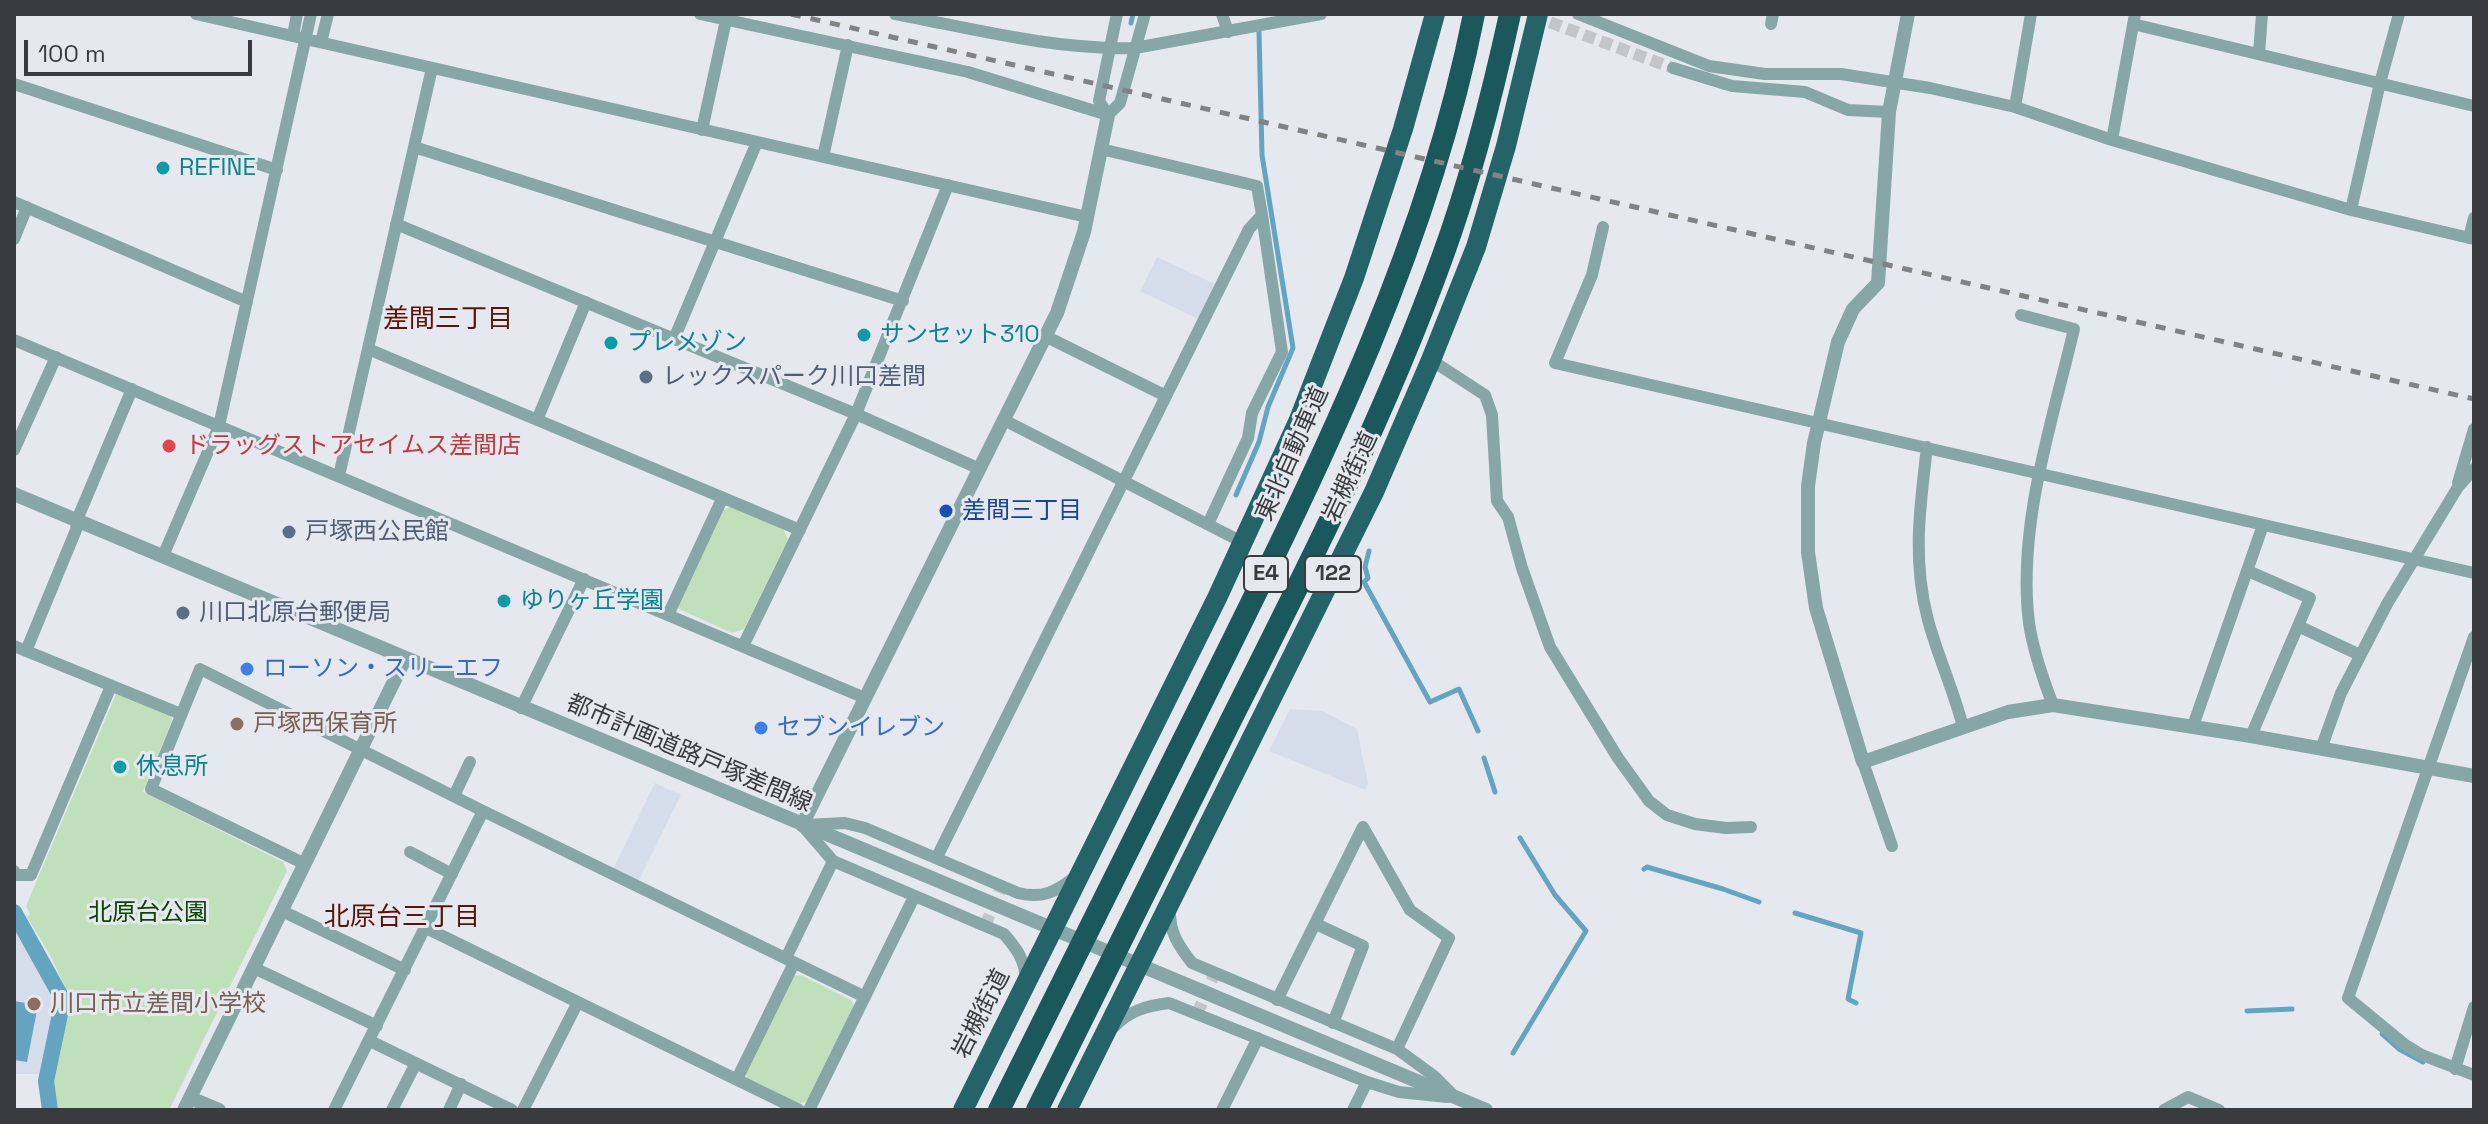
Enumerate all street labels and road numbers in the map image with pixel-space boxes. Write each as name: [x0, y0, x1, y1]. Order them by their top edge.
street label: 東北自動車道: [1251, 382, 1335, 526]
street label: 岩槻街道: [1318, 427, 1384, 527]
road number: E4: [1244, 556, 1288, 592]
road number: 122: [1305, 556, 1361, 592]
street label: 都市計画道路戸塚差間線: [562, 689, 816, 819]
street label: 岩槻街道: [947, 965, 1017, 1063]

